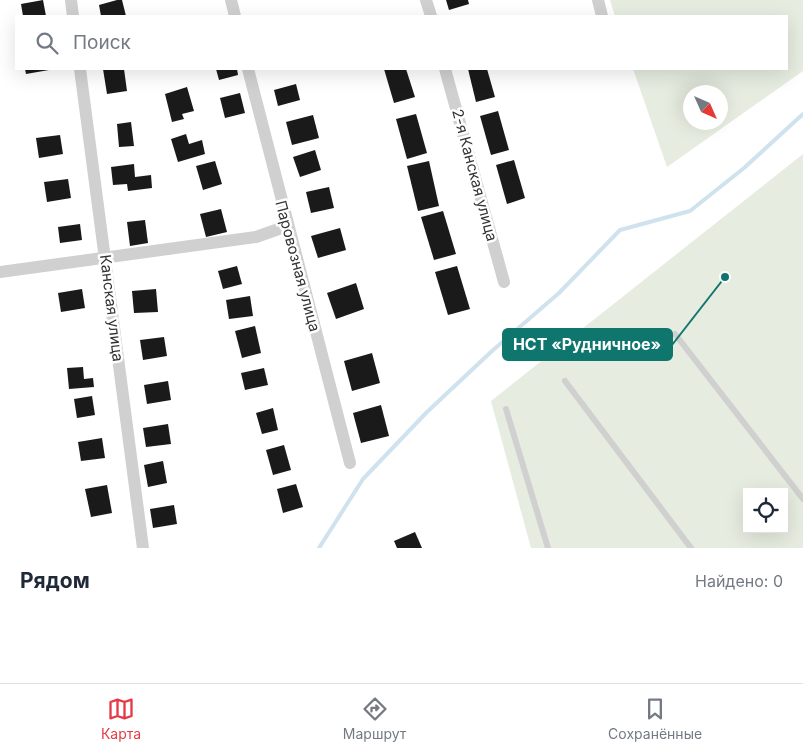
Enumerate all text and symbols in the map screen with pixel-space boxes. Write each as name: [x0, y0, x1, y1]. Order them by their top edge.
search box: [15, 15, 788, 70]
icon: search: [33, 29, 61, 57]
text: Поиск: [73, 31, 131, 54]
north arrow: [683, 85, 728, 130]
street label: 2-я Канская улица: [448, 107, 502, 243]
street label: Паровозная улица: [271, 198, 325, 334]
street label: Канская улица: [96, 253, 128, 363]
callout: НСТ «Рудничное»: [503, 329, 672, 360]
text: НСТ «Рудничное»: [513, 334, 661, 354]
map controls: [743, 488, 788, 533]
button: locate: [743, 488, 788, 533]
text: Рядом: [20, 568, 90, 593]
text: Найдено: 0: [695, 571, 783, 591]
tab: Карта: [101, 695, 141, 742]
tab: Маршрут: [343, 695, 406, 742]
tab: Сохранённые: [608, 695, 702, 742]

